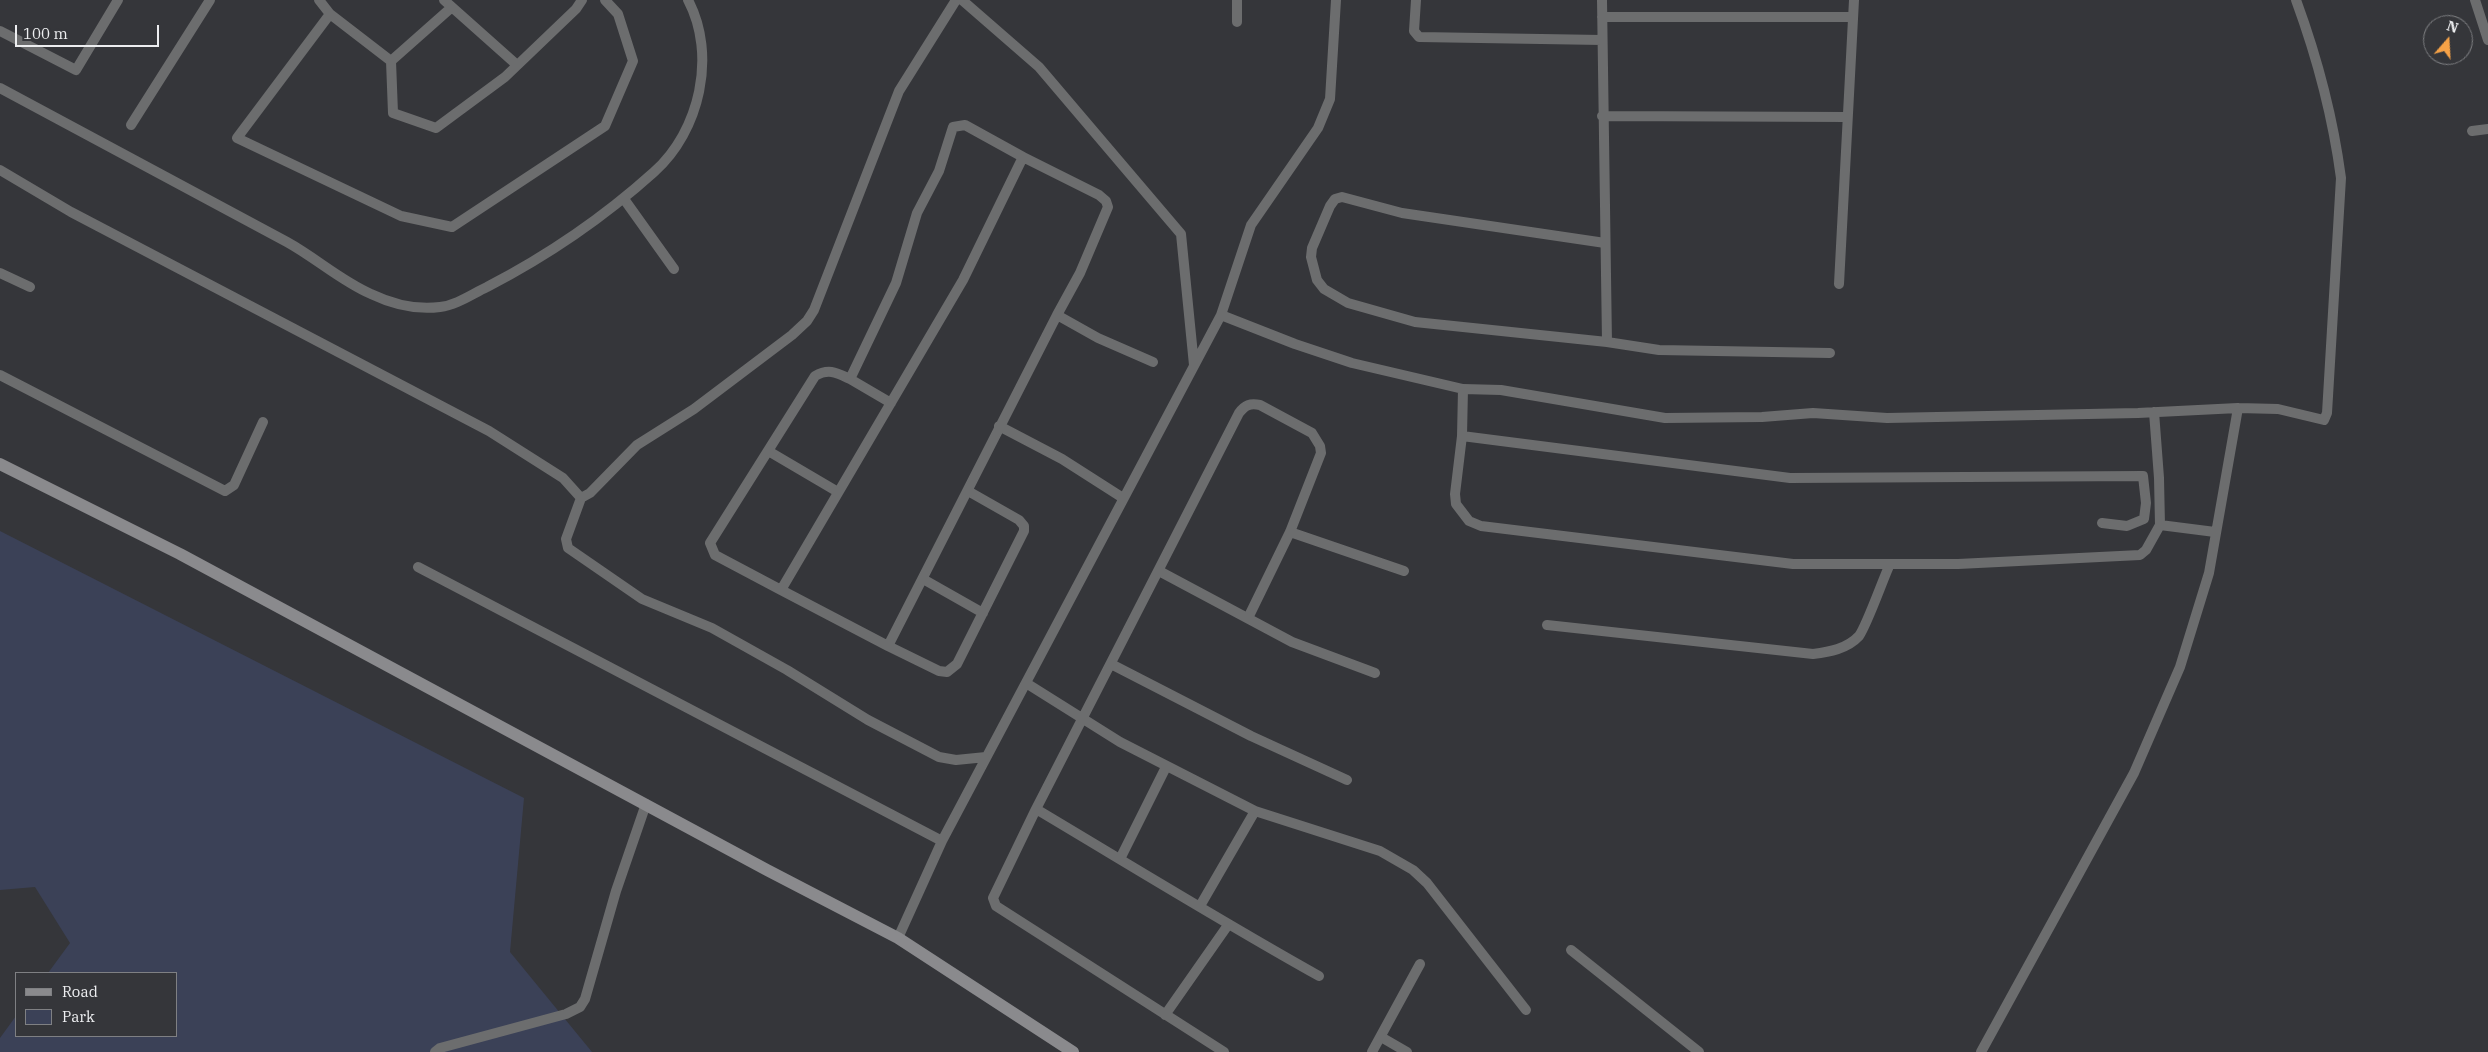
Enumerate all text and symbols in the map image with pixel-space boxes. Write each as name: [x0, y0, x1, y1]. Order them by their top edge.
scale bar: [18, 15, 161, 47]
north arrow: [2423, 15, 2473, 65]
text: N: [2444, 16, 2461, 37]
text: 100 m: [23, 24, 68, 43]
legend: [15, 972, 178, 1037]
text: Road: [62, 982, 98, 1001]
text: Park: [62, 1007, 95, 1026]

